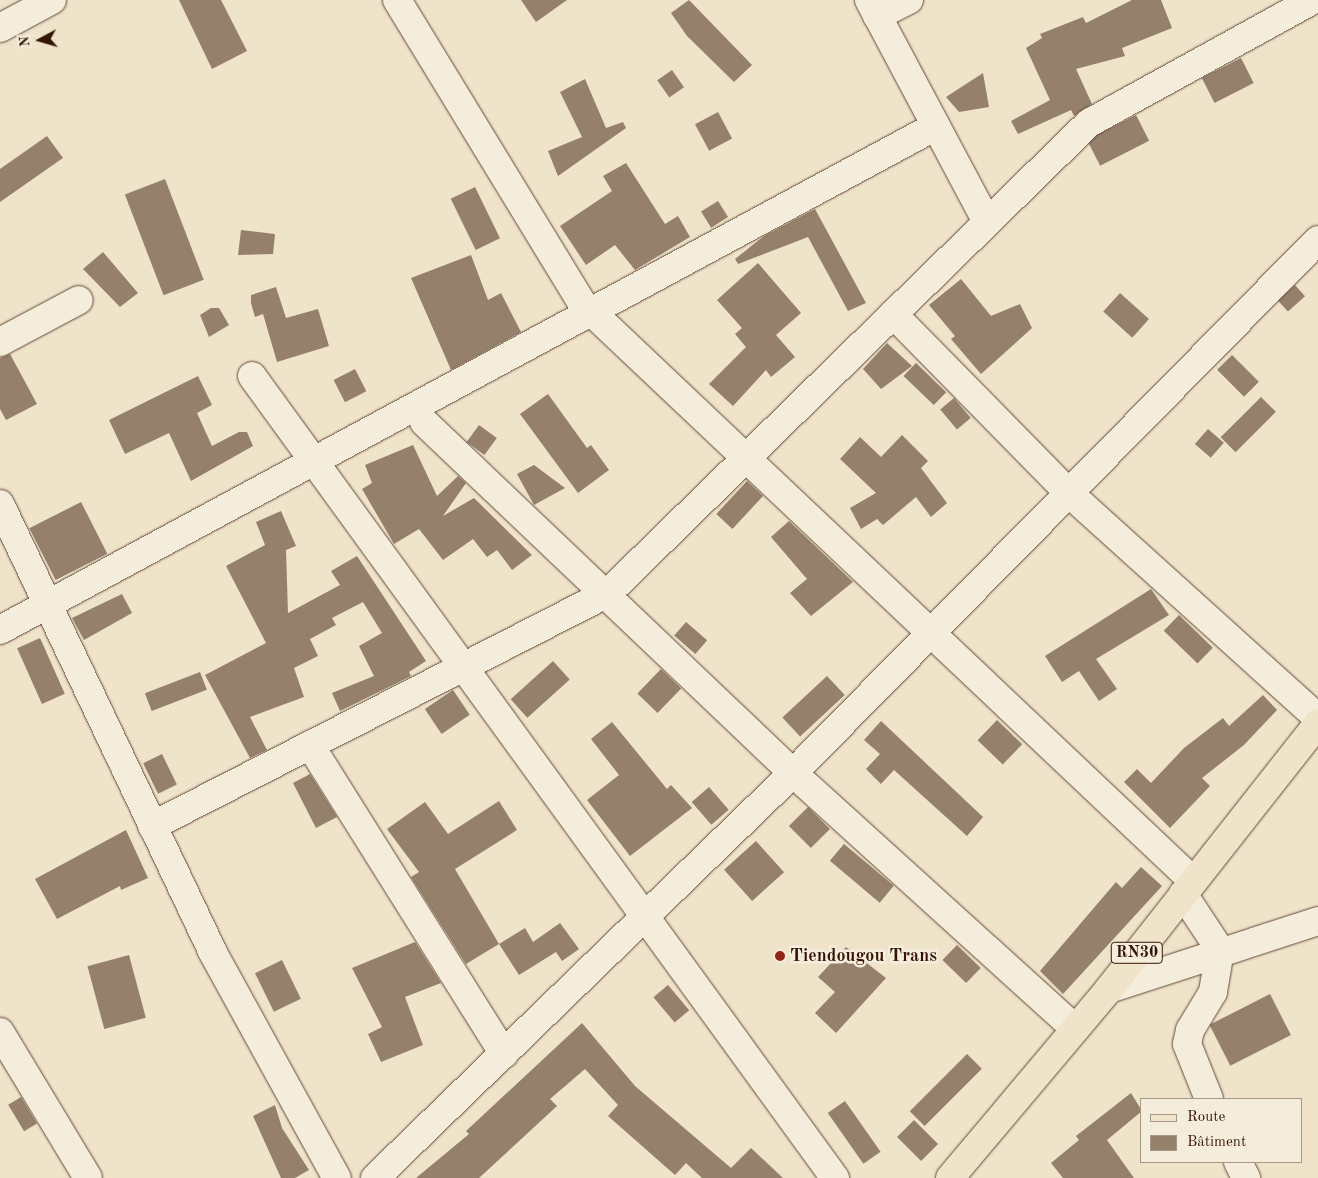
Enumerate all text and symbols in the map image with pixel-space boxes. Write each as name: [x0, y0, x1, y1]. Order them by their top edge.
north arrow: [15, 15, 65, 65]
text: N: [18, 36, 33, 48]
road number: RN30: [1111, 940, 1163, 966]
place label: Tiendougou Trans: [790, 945, 937, 967]
marker: Tiendougou Trans: [774, 950, 786, 962]
legend: [1140, 1098, 1303, 1163]
text: Route: [1187, 1110, 1225, 1125]
text: Bâtiment: [1187, 1135, 1246, 1150]

